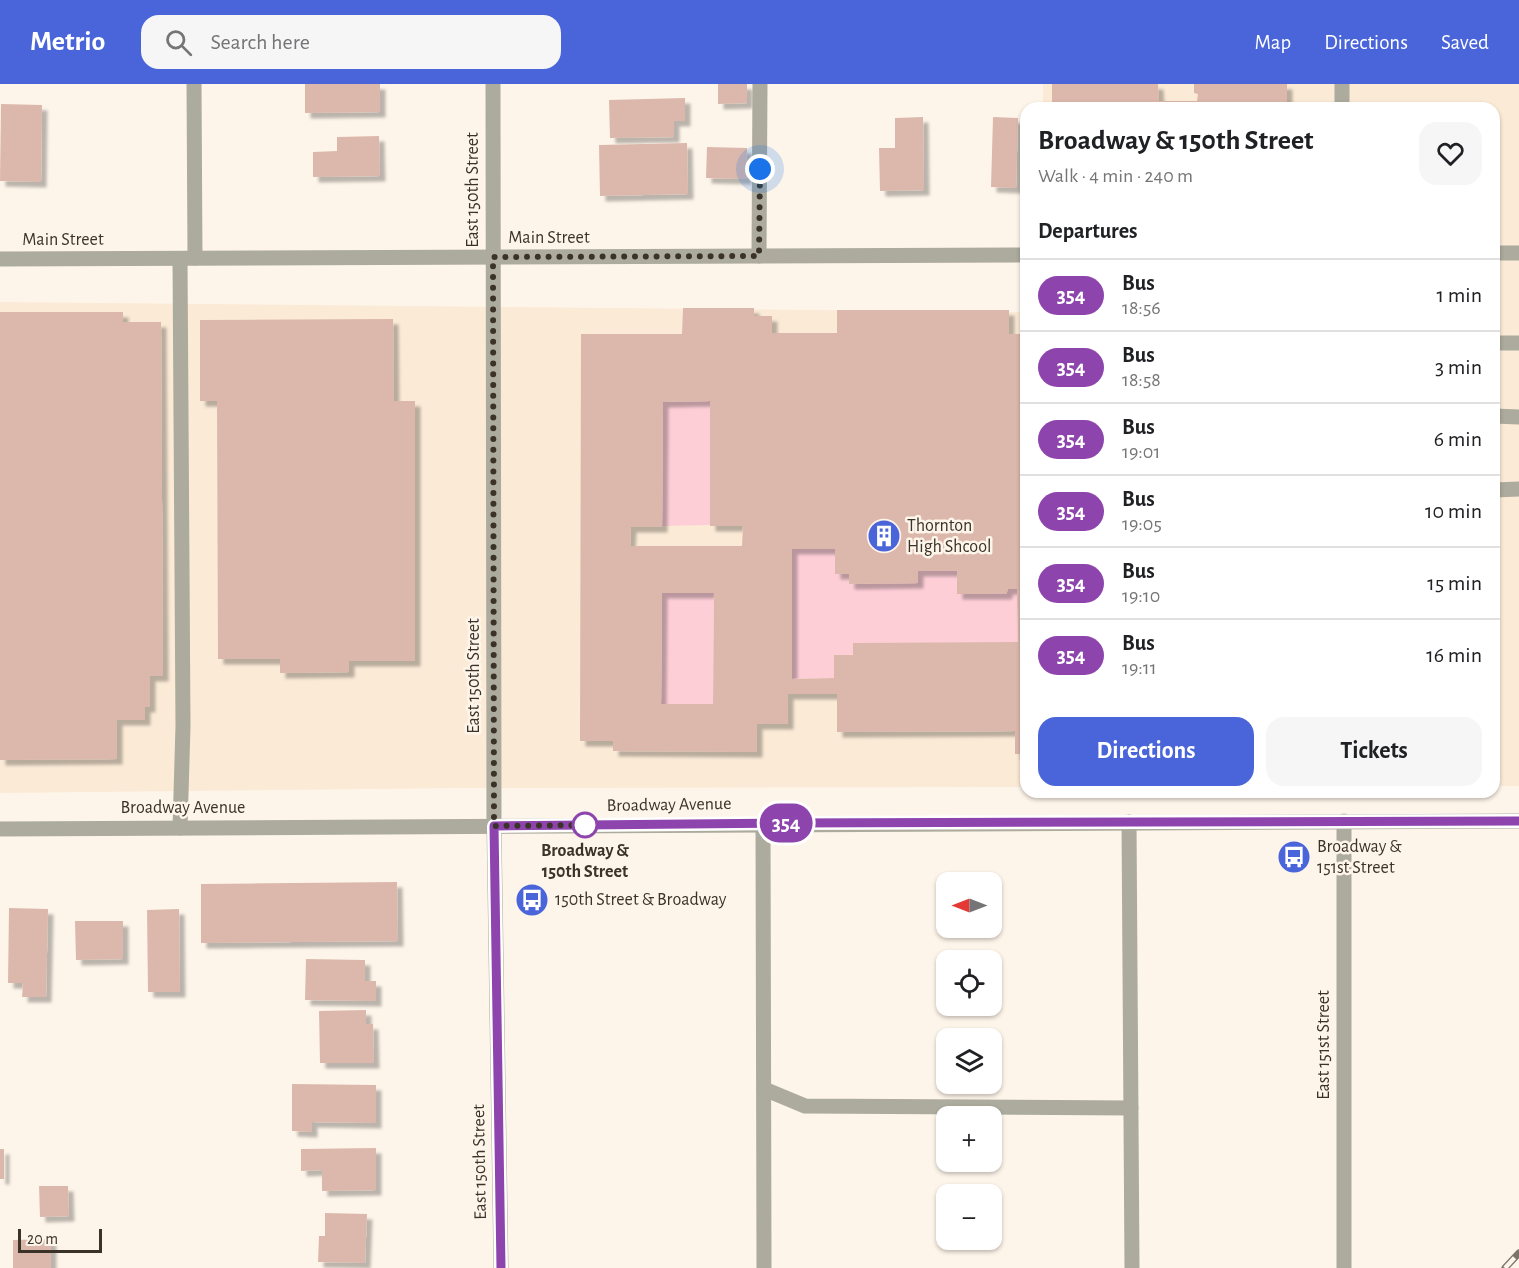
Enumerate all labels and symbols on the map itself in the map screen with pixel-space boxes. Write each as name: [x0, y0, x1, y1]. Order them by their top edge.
street label: East 150th Street: [464, 132, 482, 248]
your location: [745, 154, 775, 184]
street label: Main Street: [508, 229, 590, 247]
street label: Main Street: [22, 231, 104, 249]
place label: Thornton High Shcool: [907, 517, 992, 556]
building icon: Thornton High Shcool: [866, 518, 902, 554]
street label: East 150th Street: [465, 618, 483, 734]
street label: Broadway Avenue: [606, 795, 732, 815]
street label: Broadway Avenue: [121, 799, 245, 817]
line badge: 354: [752, 804, 820, 842]
marker: Broadway & 150th Street: [572, 812, 598, 838]
place label: Broadway & 151st Street: [1317, 838, 1402, 877]
bus stop icon: Broadway & 151st Street: [1276, 839, 1312, 875]
place label: Broadway & 150th Street: [541, 842, 629, 881]
north arrow: [936, 872, 1002, 938]
bus stop icon: 150th Street & Broadway: [514, 882, 550, 918]
place label: 150th Street & Broadway: [555, 891, 727, 909]
street label: East 151st Street: [1315, 990, 1333, 1100]
street label: East 150th Street: [470, 1104, 490, 1220]
scale bar: [18, 1226, 102, 1254]

